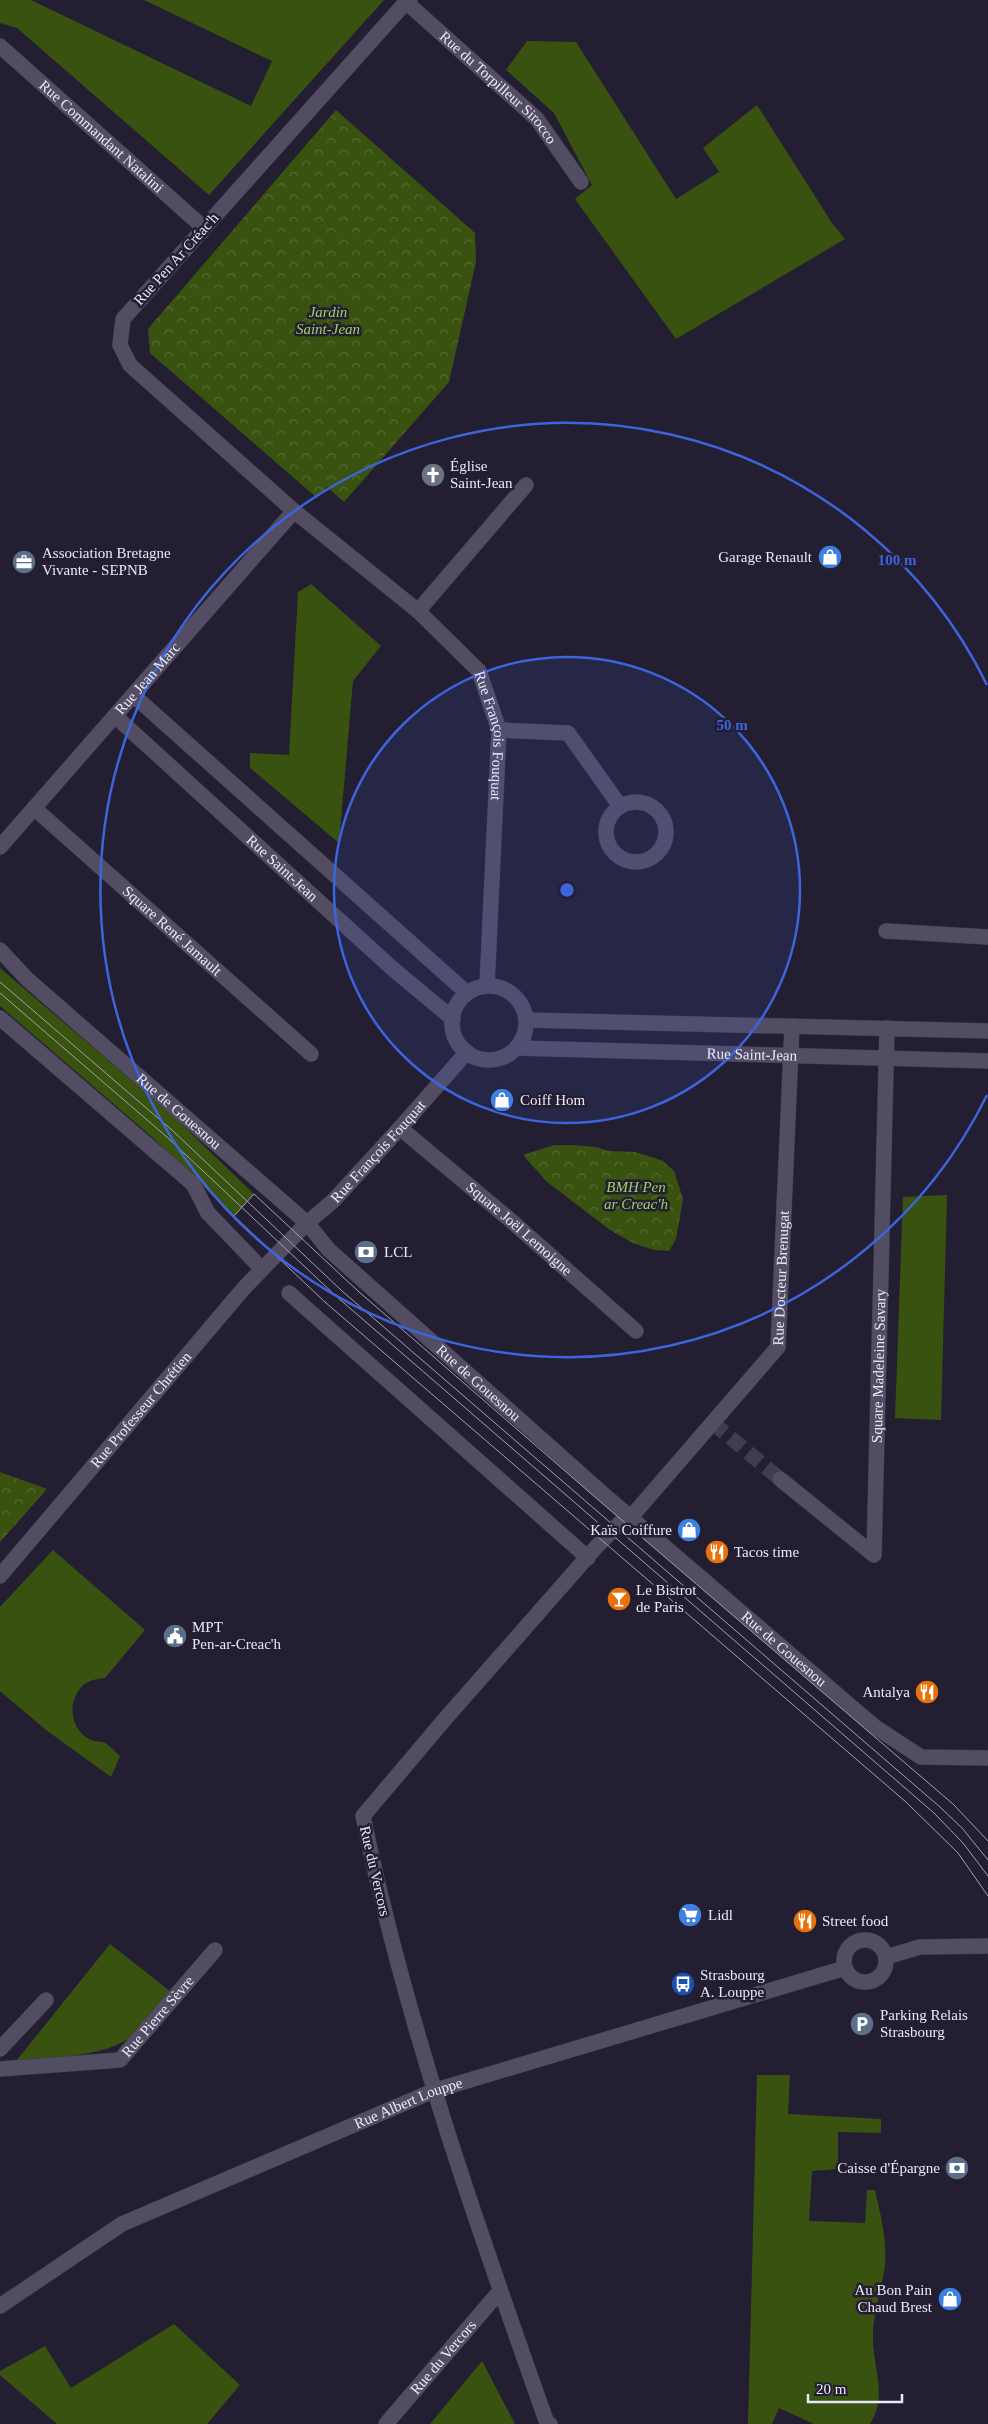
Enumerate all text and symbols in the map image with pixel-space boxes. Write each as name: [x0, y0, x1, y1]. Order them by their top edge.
street label: Rue du Torpilleur Sirocco: [437, 28, 560, 147]
street label: Rue Commandant Natalini: [36, 77, 167, 196]
street label: Rue Pen Ar Créac'h: [131, 209, 222, 308]
park label: Jardin Saint-Jean: [296, 304, 360, 337]
place label: Église Saint-Jean: [450, 458, 513, 491]
church icon: Église Saint-Jean: [420, 462, 446, 488]
shop icon: Garage Renault: [817, 544, 843, 570]
place label: Association Bretagne Vivante - SEPNB: [42, 545, 171, 578]
office icon: Association Bretagne Vivante - SEPNB: [11, 549, 37, 575]
place label: Garage Renault: [718, 549, 813, 565]
text: 100 m: [878, 552, 917, 568]
street label: Rue Jean Marc: [112, 639, 183, 718]
street label: Rue François Fouquat: [472, 669, 507, 802]
text: 50 m: [716, 717, 748, 733]
street label: Rue Saint-Jean: [243, 832, 321, 905]
centre of rings: [558, 881, 576, 899]
street label: Square René Jamault: [120, 883, 226, 979]
street label: Rue Saint-Jean: [706, 1045, 798, 1064]
street label: Rue de Gouesnou: [133, 1070, 225, 1153]
shop icon: Coiff Hom: [489, 1087, 515, 1113]
place label: Coiff Hom: [520, 1092, 585, 1108]
street label: Rue François Fouquat: [328, 1096, 429, 1206]
street label: Square Joël Lemoigne: [463, 1179, 575, 1279]
park label: BMH Pen ar Creac'h: [604, 1179, 668, 1212]
street label: Rue Docteur Brenugat: [770, 1209, 792, 1346]
bank icon: LCL: [353, 1239, 379, 1265]
place label: LCL: [384, 1244, 412, 1260]
street label: Square Madeleine Savary: [869, 1288, 889, 1443]
street label: Rue de Gouesnou: [433, 1342, 524, 1425]
street label: Rue Professeur Chrétien: [87, 1348, 195, 1471]
shop icon: Kaïs Coiffure: [676, 1517, 702, 1543]
place label: Kaïs Coiffure: [590, 1522, 672, 1538]
restaurant icon: Tacos time: [704, 1539, 730, 1565]
place label: Tacos time: [734, 1544, 800, 1560]
place label: Le Bistrot de Paris: [636, 1582, 697, 1615]
bar icon: Le Bistrot de Paris: [606, 1586, 632, 1612]
street label: Rue de Gouesnou: [738, 1608, 830, 1690]
place label: MPT Pen-ar-Creac'h: [192, 1619, 282, 1652]
public building icon: MPT Pen-ar-Creac'h: [162, 1623, 188, 1649]
restaurant icon: Antalya: [914, 1679, 940, 1705]
place label: Antalya: [863, 1684, 910, 1700]
street label: Rue du Vercors: [357, 1824, 393, 1918]
supermarket icon: Lidl: [677, 1902, 703, 1928]
place label: Lidl: [708, 1907, 733, 1923]
restaurant icon: Street food: [792, 1908, 818, 1934]
place label: Street food: [822, 1913, 889, 1929]
place label: Strasbourg A. Louppe: [700, 1967, 765, 2000]
bus stop icon: Strasbourg A. Louppe: [670, 1971, 696, 1997]
street label: Rue Pierre Sèvre: [118, 1972, 197, 2060]
place label: Parking Relais Strasbourg: [880, 2007, 968, 2040]
parking icon: Parking Relais Strasbourg: [849, 2011, 875, 2037]
street label: Rue Albert Louppe: [352, 2075, 465, 2132]
bank icon: Caisse d'Épargne: [944, 2155, 970, 2181]
place label: Caisse d'Épargne: [837, 2160, 940, 2176]
place label: Au Bon Pain Chaud Brest: [854, 2282, 933, 2315]
shop icon: Au Bon Pain Chaud Brest: [937, 2286, 963, 2312]
street label: Rue du Vercors: [407, 2317, 479, 2397]
scale bar: [808, 2372, 902, 2404]
text: 20 m: [816, 2381, 847, 2397]

